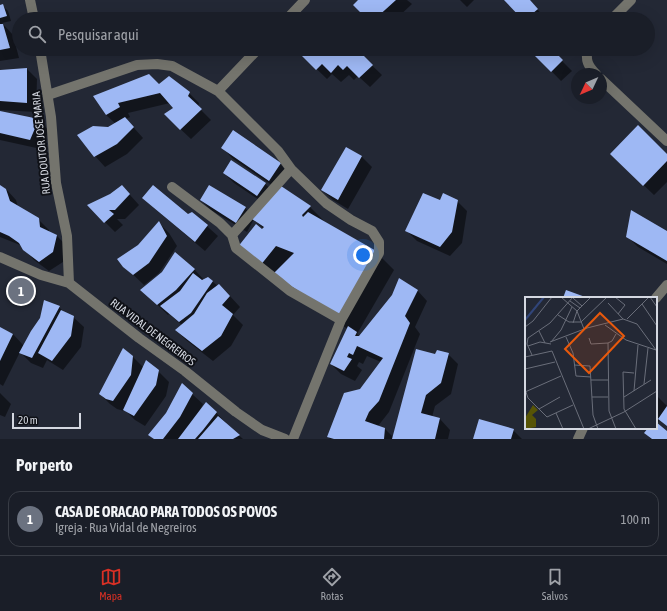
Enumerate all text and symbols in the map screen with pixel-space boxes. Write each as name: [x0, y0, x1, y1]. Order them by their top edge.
search box: [12, 12, 655, 56]
icon: search: [26, 23, 48, 45]
text: Pesquisar aqui: [58, 26, 139, 43]
north arrow: [571, 68, 607, 104]
street label: RUA DOUTOR JOSE MARIA: [30, 90, 52, 195]
your location: [353, 245, 373, 265]
pin: 1: [8, 276, 34, 306]
street label: RUA VIDAL DE NEGREIROS: [108, 296, 198, 368]
inset map: [525, 297, 657, 429]
scale bar: [12, 411, 81, 430]
text: 20 m: [18, 414, 38, 426]
text: Por perto: [16, 455, 73, 475]
text: CASA DE ORACAO PARA TODOS OS POVOS: [55, 503, 277, 520]
text: 1: [27, 512, 33, 527]
text: 100 m: [621, 512, 650, 527]
text: Igreja · Rua Vidal de Negreiros: [55, 520, 197, 535]
tab: Mapa: [99, 566, 122, 602]
tab: Rotas: [320, 566, 343, 602]
tab: Salvos: [542, 566, 568, 602]

